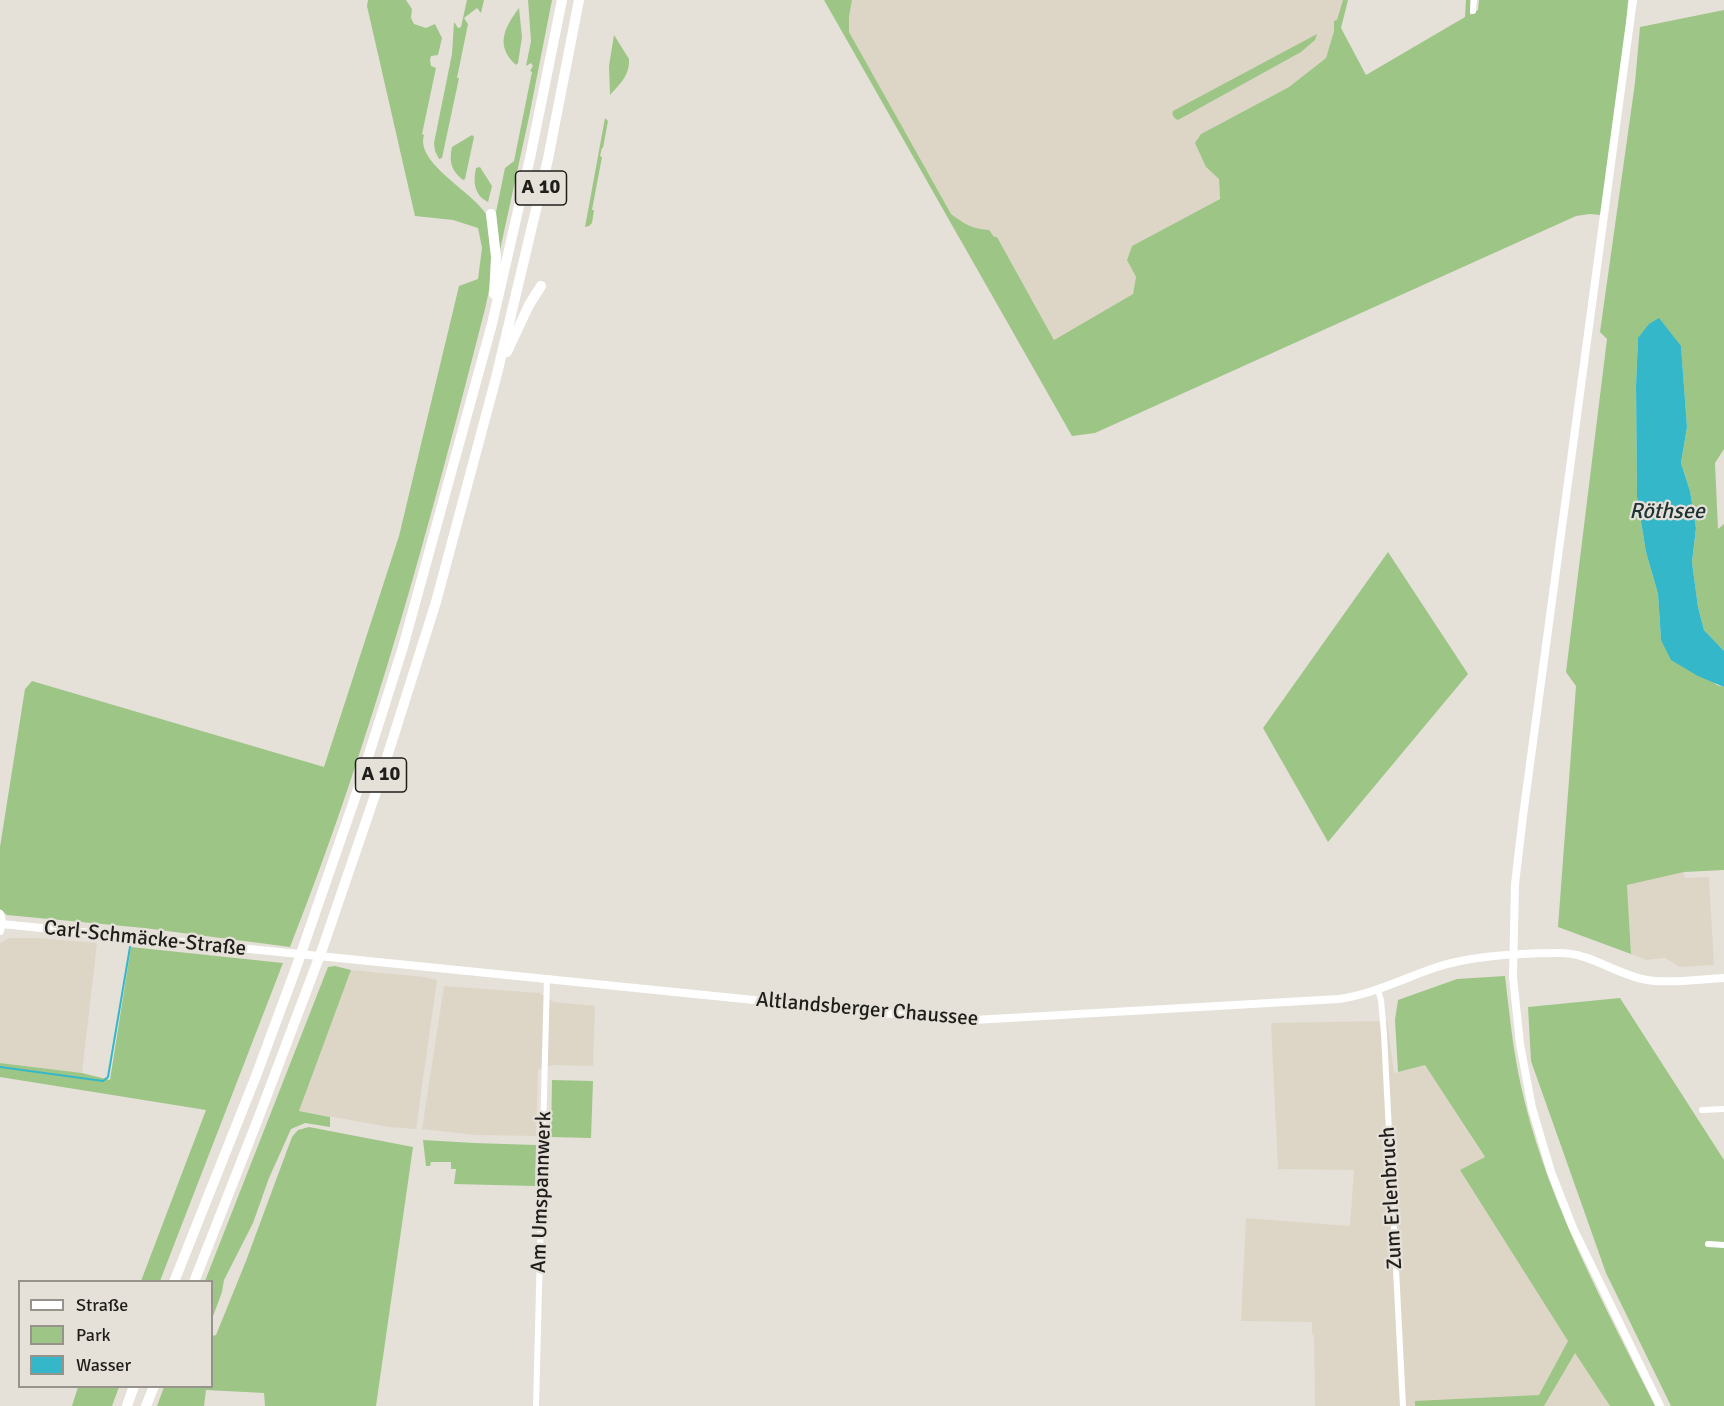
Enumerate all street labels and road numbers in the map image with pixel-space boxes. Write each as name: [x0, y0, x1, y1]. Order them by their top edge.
road number: A 10: [516, 171, 566, 205]
road number: A 10: [356, 758, 406, 792]
street label: Carl-Schmäcke-Straße: [43, 916, 247, 962]
street label: Altlandsberger Chaussee: [755, 988, 979, 1032]
street label: Am Umspannwerk: [527, 1111, 557, 1273]
street label: Zum Erlenbruch: [1376, 1126, 1408, 1270]

